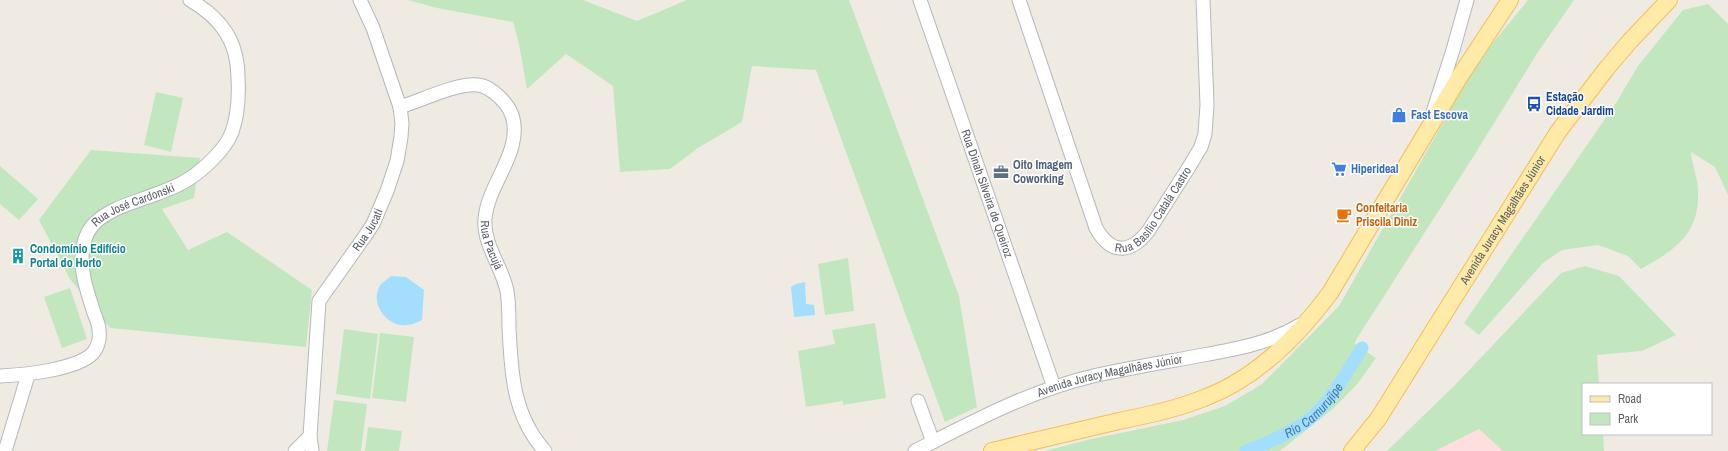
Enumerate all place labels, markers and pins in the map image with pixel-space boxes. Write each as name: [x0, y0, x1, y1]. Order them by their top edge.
place label: Estação Cidade Jardim: [1546, 89, 1614, 119]
bus stop icon: Estação Cidade Jardim: [1525, 95, 1543, 113]
shop icon: Fast Escova: [1390, 106, 1408, 124]
place label: Fast Escova: [1411, 107, 1468, 123]
place label: Oito Imagem Coworking: [1013, 157, 1073, 187]
supermarket icon: Hiperideal: [1330, 160, 1348, 178]
place label: Hiperideal: [1351, 161, 1399, 177]
office icon: Oito Imagem Coworking: [992, 163, 1010, 181]
place label: Confeitaria Priscila Diniz: [1356, 200, 1417, 230]
cafe icon: Confeitaria Priscila Diniz: [1335, 206, 1353, 224]
place label: Condomínio Edifício Portal do Horto: [30, 241, 126, 271]
building icon: Condomínio Edifício Portal do Horto: [9, 247, 27, 265]

